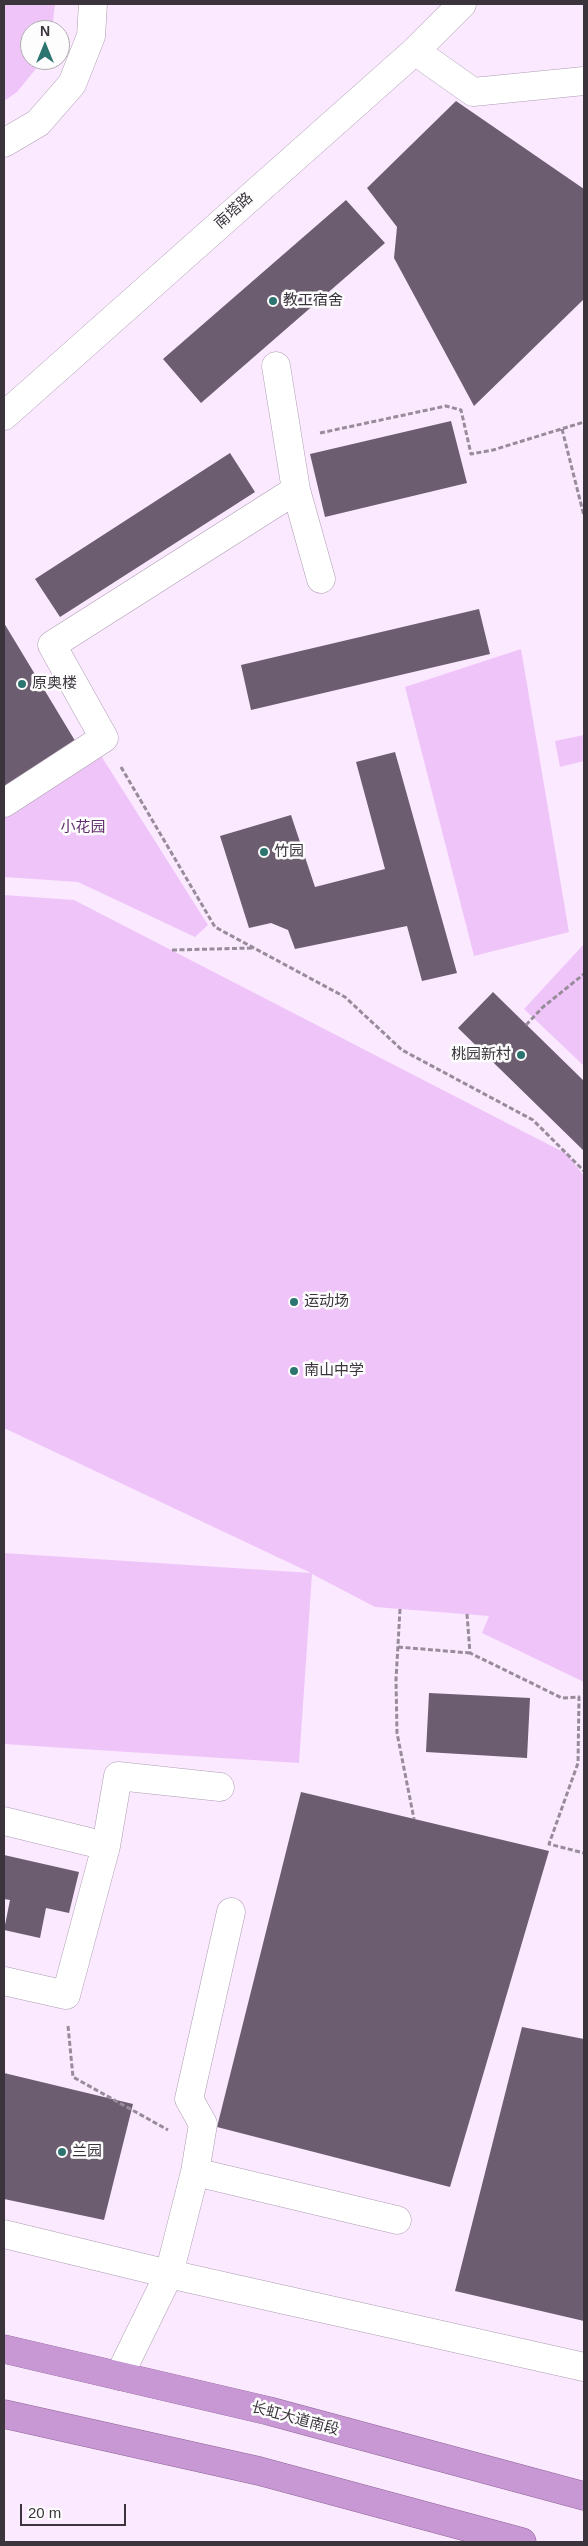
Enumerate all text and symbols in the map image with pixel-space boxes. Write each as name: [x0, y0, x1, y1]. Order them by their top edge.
north arrow: [20, 20, 70, 70]
text: N: [40, 23, 50, 39]
street label: 南塔路: [211, 189, 257, 233]
place label: 教工宿舍: [283, 292, 343, 310]
marker: 教工宿舍: [267, 295, 279, 307]
place label: 原奥楼: [32, 675, 77, 693]
marker: 原奥楼: [16, 678, 28, 690]
park label: 小花园: [61, 819, 105, 837]
place label: 竹园: [274, 843, 304, 861]
marker: 竹园: [258, 846, 270, 858]
place label: 桃园新村: [451, 1046, 511, 1064]
marker: 桃园新村: [515, 1049, 527, 1061]
place label: 运动场: [304, 1293, 349, 1311]
marker: 运动场: [288, 1296, 300, 1308]
place label: 南山中学: [304, 1362, 364, 1380]
marker: 南山中学: [288, 1365, 300, 1377]
place label: 兰园: [72, 2143, 102, 2161]
marker: 兰园: [56, 2146, 68, 2158]
street label: 长虹大道南段: [249, 2399, 341, 2439]
scale bar: [22, 2494, 129, 2526]
text: 20 m: [28, 2504, 61, 2521]

